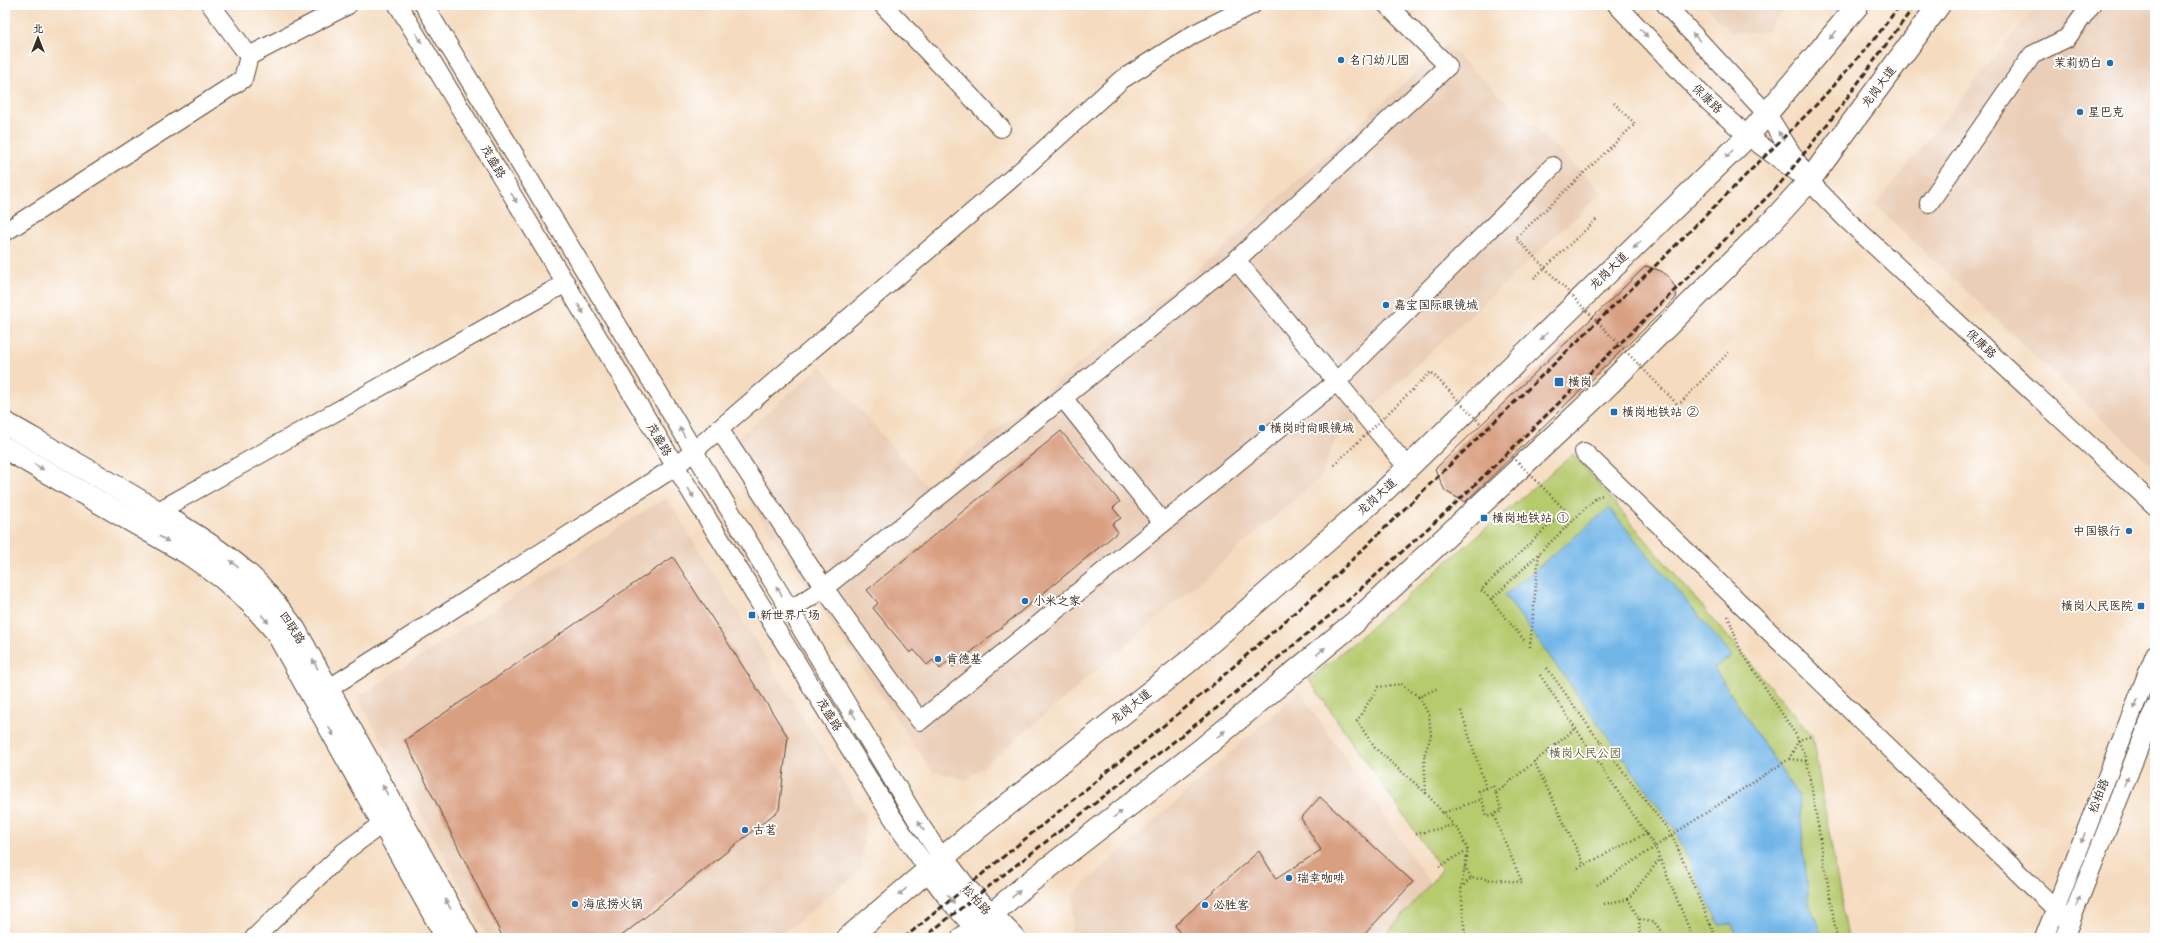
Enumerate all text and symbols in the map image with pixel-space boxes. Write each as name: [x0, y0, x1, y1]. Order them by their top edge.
north arrow: [18, 18, 58, 58]
text: 北: [33, 20, 44, 38]
one-way arrow: [1639, 28, 1648, 38]
one-way arrow: [1829, 30, 1838, 40]
one-way arrow: [415, 32, 422, 44]
one-way arrow: [1692, 32, 1701, 42]
place label: 名门幼儿园: [1349, 51, 1409, 70]
place label: 茉莉奶白: [2054, 54, 2102, 73]
marker: 名门幼儿园: [1336, 55, 1346, 65]
marker: 茉莉奶白: [2105, 58, 2115, 68]
street label: 龙岗大道: [1857, 62, 1901, 112]
street label: 保康路: [1687, 80, 1727, 118]
place label: 星巴克: [2088, 103, 2124, 122]
marker: 星巴克: [2075, 107, 2085, 117]
one-way arrow: [1777, 130, 1784, 142]
street label: 茂盛路: [476, 142, 510, 182]
one-way arrow: [1724, 149, 1734, 159]
one-way arrow: [511, 192, 518, 204]
one-way arrow: [1632, 240, 1642, 250]
street label: 龙岗大道: [1585, 247, 1633, 295]
place label: 嘉宝国际眼镜城: [1394, 296, 1478, 315]
marker: 嘉宝国际眼镜城: [1381, 300, 1391, 310]
one-way arrow: [577, 304, 585, 314]
street label: 保康路: [1961, 325, 2001, 363]
one-way arrow: [1539, 331, 1549, 341]
place label: 横岗: [1568, 373, 1592, 392]
marker: 横岗: [1553, 376, 1565, 388]
place label: 横岗地铁站 ②: [1622, 403, 1699, 422]
marker: 横岗地铁站 ②: [1609, 407, 1619, 417]
place label: 横岗时尚眼镜城: [1270, 419, 1354, 438]
street label: 茂盛路: [642, 420, 676, 460]
marker: 横岗时尚眼镜城: [1257, 423, 1267, 433]
one-way arrow: [679, 426, 686, 438]
one-way arrow: [33, 464, 45, 471]
street label: 龙岗大道: [1353, 474, 1401, 520]
one-way arrow: [687, 488, 695, 498]
place label: 横岗地铁站 ①: [1492, 509, 1569, 528]
marker: 横岗地铁站 ①: [1479, 513, 1489, 523]
place label: 中国银行: [2073, 522, 2121, 541]
marker: 中国银行: [2124, 526, 2134, 536]
one-way arrow: [158, 536, 169, 543]
one-way arrow: [229, 559, 239, 568]
one-way arrow: [775, 585, 782, 597]
place label: 小米之家: [1033, 592, 1081, 611]
marker: 小米之家: [1020, 596, 1030, 606]
place label: 横岗人民医院: [2061, 597, 2133, 616]
marker: 横岗人民医院: [2136, 601, 2146, 611]
place label: 新世界广场: [760, 606, 820, 625]
street label: 四联路: [274, 608, 310, 648]
marker: 新世界广场: [747, 610, 757, 620]
one-way arrow: [260, 615, 269, 624]
one-way arrow: [1315, 646, 1326, 655]
place label: 肯德基: [946, 650, 982, 669]
marker: 肯德基: [933, 654, 943, 664]
one-way arrow: [311, 658, 318, 670]
street label: 龙岗大道: [1106, 685, 1156, 729]
street label: 茂盛路: [811, 695, 847, 735]
one-way arrow: [2132, 698, 2138, 710]
one-way arrow: [849, 709, 857, 719]
one-way arrow: [328, 725, 335, 737]
one-way arrow: [1215, 729, 1226, 738]
park label: 横岗人民公园: [1549, 744, 1621, 763]
one-way arrow: [2123, 774, 2129, 786]
street label: 松柏路: [2084, 776, 2114, 816]
one-way arrow: [381, 784, 388, 796]
one-way arrow: [1113, 809, 1124, 818]
one-way arrow: [917, 820, 925, 831]
place label: 古茗: [753, 821, 777, 840]
marker: 古茗: [740, 825, 750, 835]
one-way arrow: [2080, 832, 2086, 843]
place label: 瑞幸咖啡: [1297, 869, 1345, 888]
marker: 瑞幸咖啡: [1284, 873, 1294, 883]
street label: 松柏路: [957, 880, 995, 920]
one-way arrow: [897, 887, 906, 896]
one-way arrow: [1010, 889, 1021, 898]
one-way arrow: [947, 894, 955, 905]
place label: 海底捞火锅: [583, 895, 643, 914]
place label: 必胜客: [1213, 896, 1249, 915]
one-way arrow: [2075, 896, 2081, 907]
one-way arrow: [444, 898, 451, 910]
marker: 海底捞火锅: [570, 899, 580, 909]
marker: 必胜客: [1200, 900, 1210, 910]

